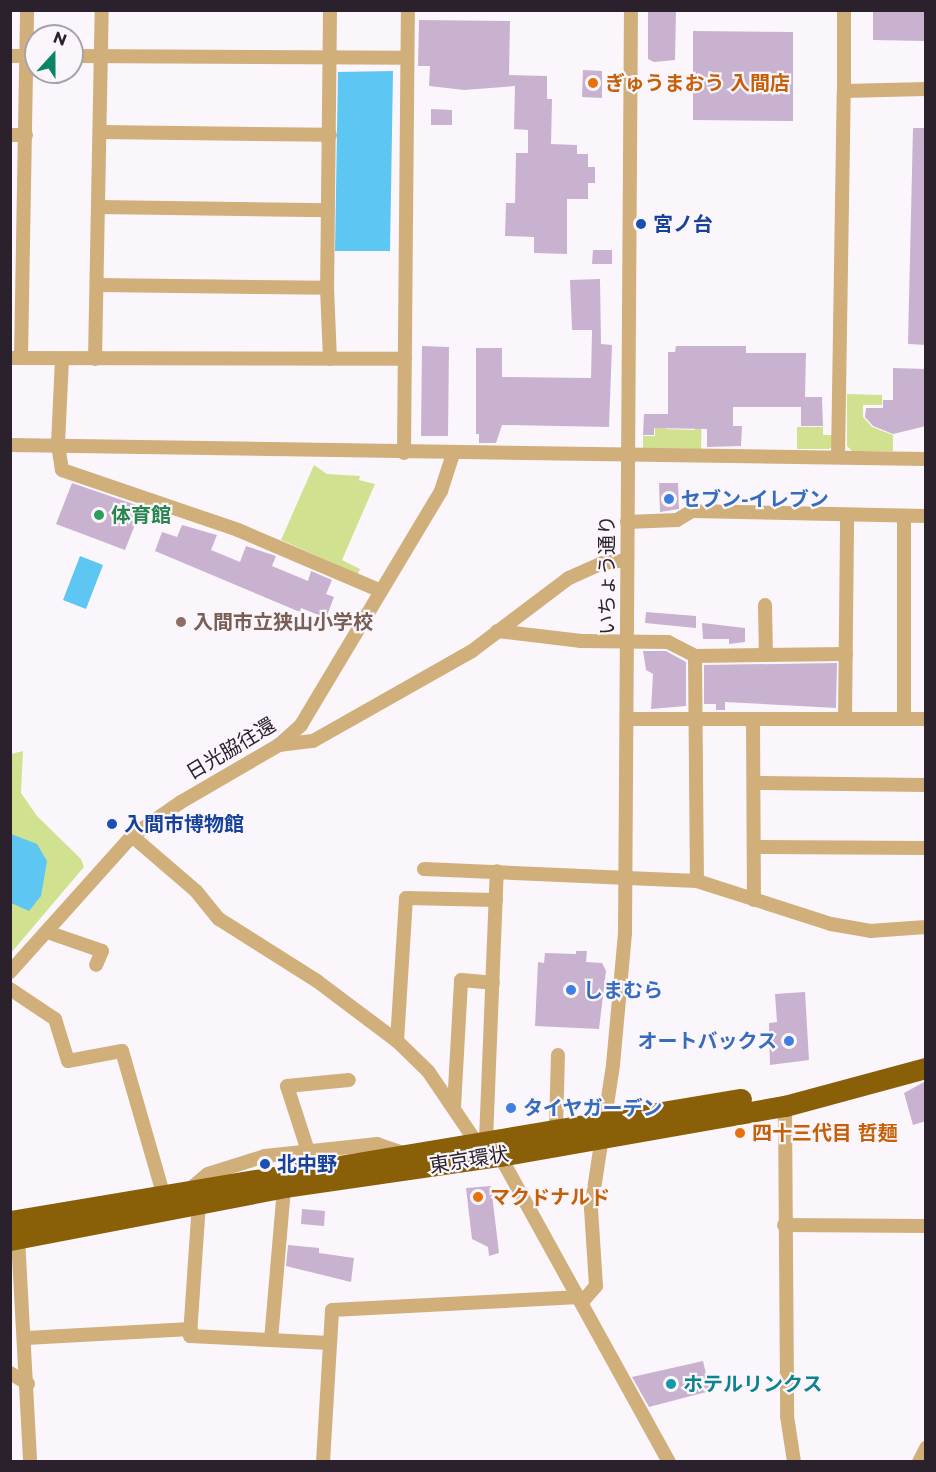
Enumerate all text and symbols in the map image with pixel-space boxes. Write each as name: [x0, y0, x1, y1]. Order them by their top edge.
north arrow: [24, 24, 84, 84]
text: N: [50, 27, 69, 50]
place label: ぎゅうまおう 入間店: [605, 71, 791, 95]
marker: ぎゅうまおう 入間店: [586, 76, 600, 90]
place label: 宮ノ台: [653, 212, 713, 236]
marker: 宮ノ台: [634, 217, 648, 231]
place label: セブン-イレブン: [681, 487, 829, 511]
marker: セブン-イレブン: [662, 492, 676, 506]
place label: 体育館: [111, 503, 171, 527]
marker: 体育館: [92, 508, 106, 522]
street label: いちょう通り: [595, 515, 619, 635]
place label: 入間市立狭山小学校: [193, 610, 373, 634]
marker: 入間市立狭山小学校: [174, 615, 188, 629]
street label: 日光脇往還: [182, 713, 280, 785]
place label: 入間市博物館: [124, 812, 244, 836]
marker: 入間市博物館: [105, 817, 119, 831]
place label: しまむら: [583, 978, 663, 1002]
marker: しまむら: [564, 983, 578, 997]
place label: オートバックス: [637, 1029, 777, 1053]
marker: オートバックス: [782, 1034, 796, 1048]
place label: タイヤガーデン: [523, 1096, 663, 1120]
marker: タイヤガーデン: [504, 1101, 518, 1115]
place label: 四十三代目 哲麺: [752, 1121, 898, 1145]
marker: 四十三代目 哲麺: [733, 1126, 747, 1140]
street label: 東京環状: [428, 1142, 510, 1178]
place label: 北中野: [277, 1152, 337, 1176]
marker: 北中野: [258, 1157, 272, 1171]
place label: マクドナルド: [490, 1185, 610, 1209]
marker: マクドナルド: [471, 1190, 485, 1204]
place label: ホテルリンクス: [683, 1372, 823, 1396]
marker: ホテルリンクス: [664, 1377, 678, 1391]

